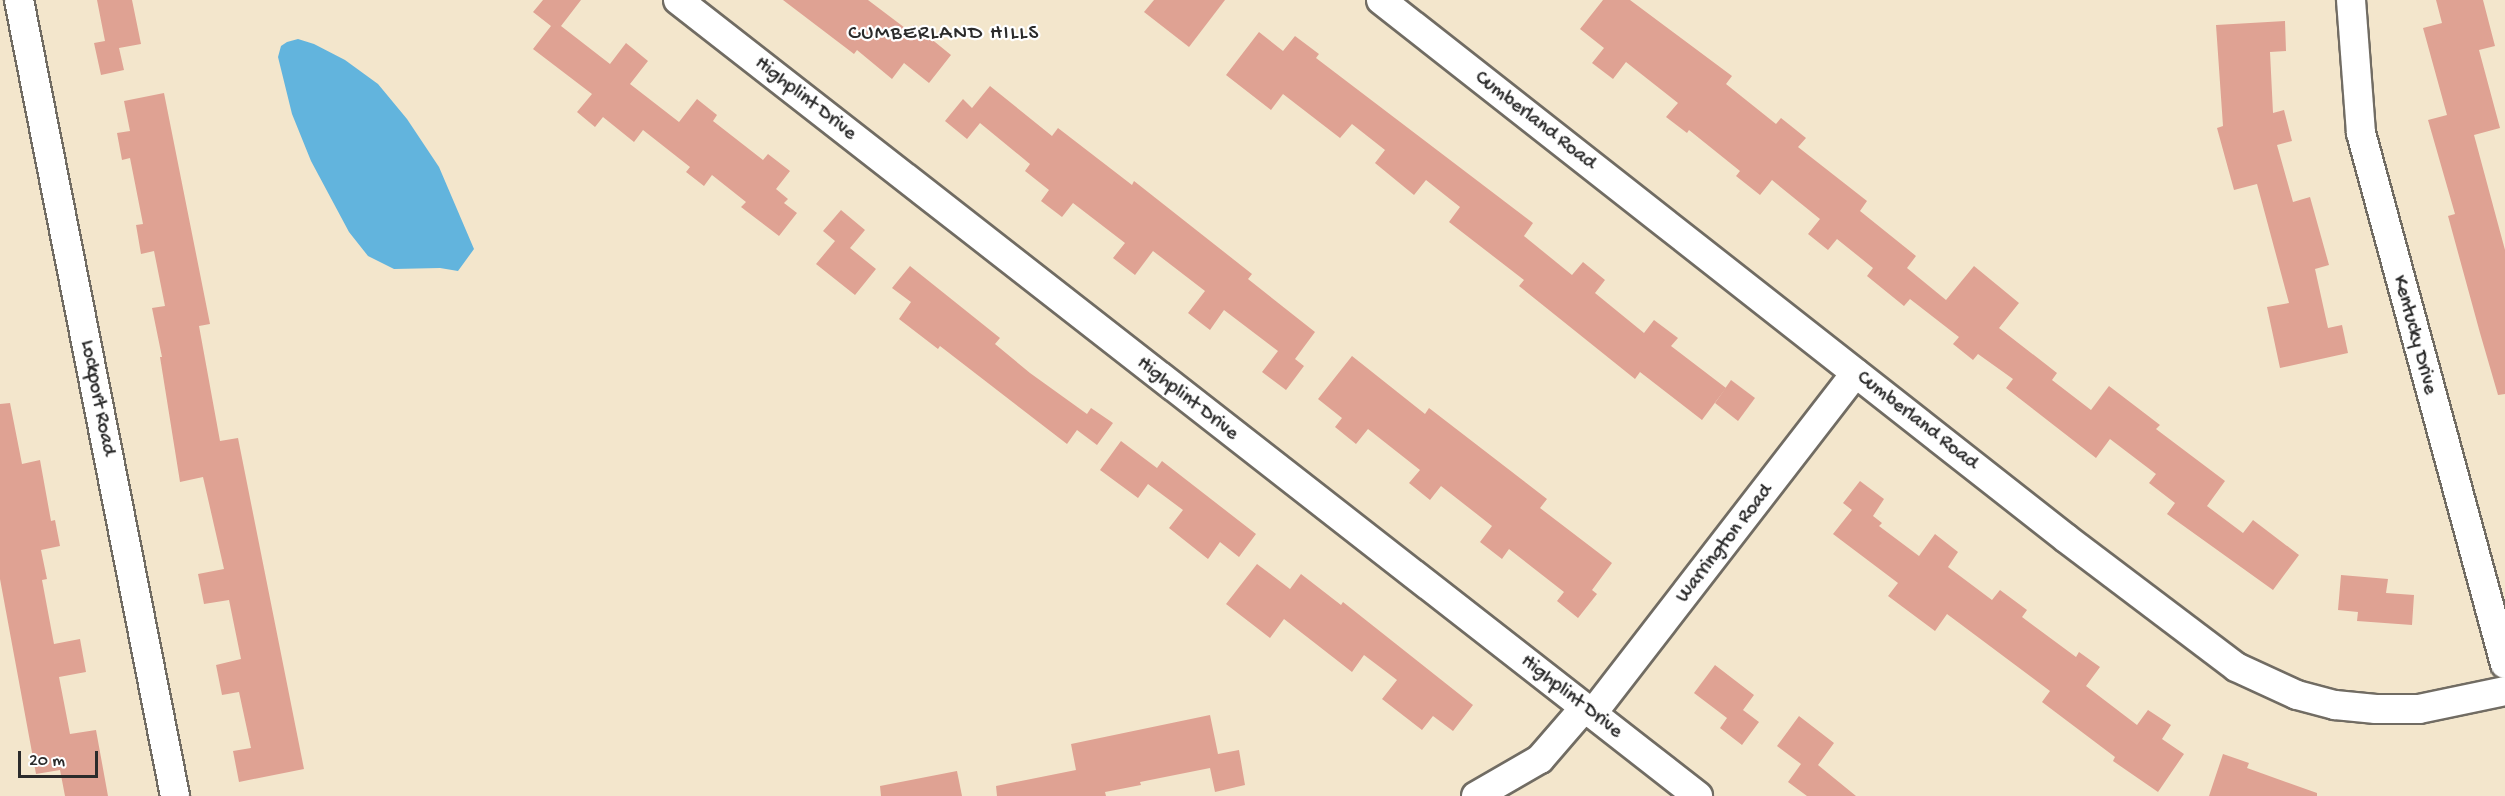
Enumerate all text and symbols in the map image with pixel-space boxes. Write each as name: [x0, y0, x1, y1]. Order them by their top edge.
district label: CUMBERLAND HILLS: [848, 22, 1040, 48]
street label: Highplint Drive: [749, 52, 861, 146]
street label: Cumberland Road: [1469, 66, 1601, 176]
street label: Kentucky Drive: [2387, 273, 2441, 397]
street label: Lockport Road: [74, 338, 120, 458]
street label: Highplint Drive: [1131, 352, 1243, 446]
street label: Cumberland Road: [1851, 366, 1983, 476]
street label: Warrington Road: [1671, 480, 1779, 608]
street label: Highplint Drive: [1515, 650, 1627, 744]
scale bar: [21, 739, 100, 777]
text: 20 m: [29, 751, 65, 772]

